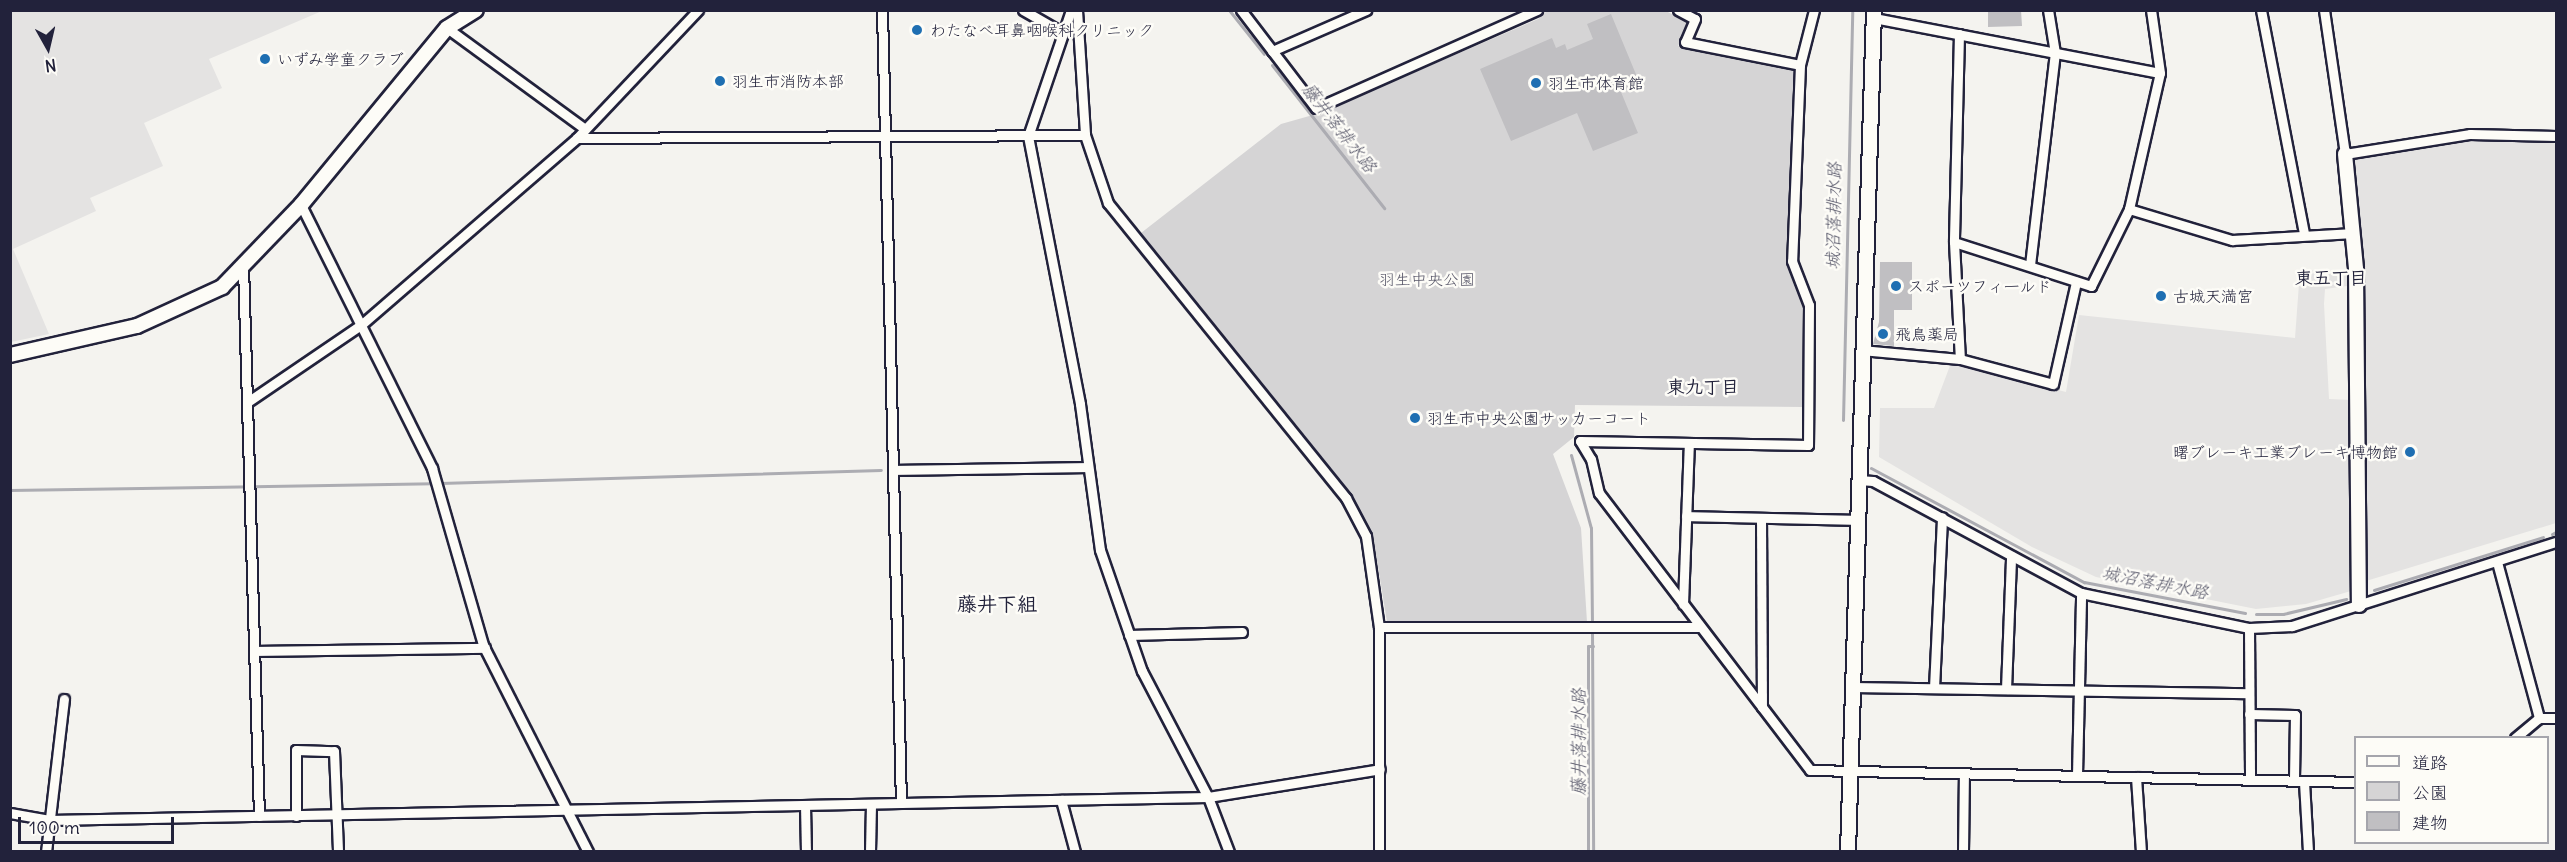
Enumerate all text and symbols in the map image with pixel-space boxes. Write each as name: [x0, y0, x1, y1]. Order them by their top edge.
north arrow: [18, 18, 78, 78]
place label: わたなべ耳鼻咽喉科クリニック: [930, 20, 1154, 40]
marker: わたなべ耳鼻咽喉科クリニック: [908, 21, 926, 39]
place label: いずみ学童クラブ: [277, 49, 405, 69]
marker: いずみ学童クラブ: [258, 52, 272, 66]
text: N: [44, 55, 57, 76]
place label: 羽生市消防本部: [732, 71, 844, 91]
place label: 羽生市体育館: [1548, 73, 1644, 93]
marker: 羽生市消防本部: [713, 74, 727, 88]
marker: 羽生市体育館: [1529, 76, 1543, 90]
water label: 藤井落排水路: [1297, 79, 1381, 177]
water label: 城沼落排水路: [1822, 162, 1846, 270]
district label: 東五丁目: [2295, 267, 2367, 289]
park label: 羽生中央公園: [1379, 269, 1475, 289]
place label: スポーツフィ一ルド: [1908, 276, 2052, 296]
marker: スポーツフィ一ルド: [1889, 279, 1903, 293]
place label: 古城天満宮: [2173, 286, 2253, 306]
marker: 古城天満宮: [2154, 289, 2168, 303]
place label: 飛鳥薬局: [1895, 324, 1959, 344]
marker: 飛鳥薬局: [1876, 327, 1890, 341]
district label: 東九丁目: [1667, 376, 1739, 398]
place label: 羽生市中央公園サッカーコート: [1427, 408, 1651, 428]
marker: 羽生市中央公園サッカーコート: [1408, 411, 1422, 425]
place label: 曙ブレーキ工業ブレーキ博物館: [2173, 442, 2398, 462]
marker: 曙ブレーキ工業ブレーキ博物館: [2403, 445, 2417, 459]
water label: 城沼落排水路: [2100, 562, 2210, 604]
district label: 藤井下組: [957, 591, 1037, 615]
water label: 藤井落排水路: [1568, 688, 1590, 796]
legend: [2354, 736, 2549, 844]
text: 道路: [2412, 751, 2448, 774]
text: 公園: [2412, 781, 2448, 804]
scale bar: [21, 805, 177, 843]
text: 建物: [2412, 811, 2448, 834]
text: 100 m: [29, 816, 80, 839]

